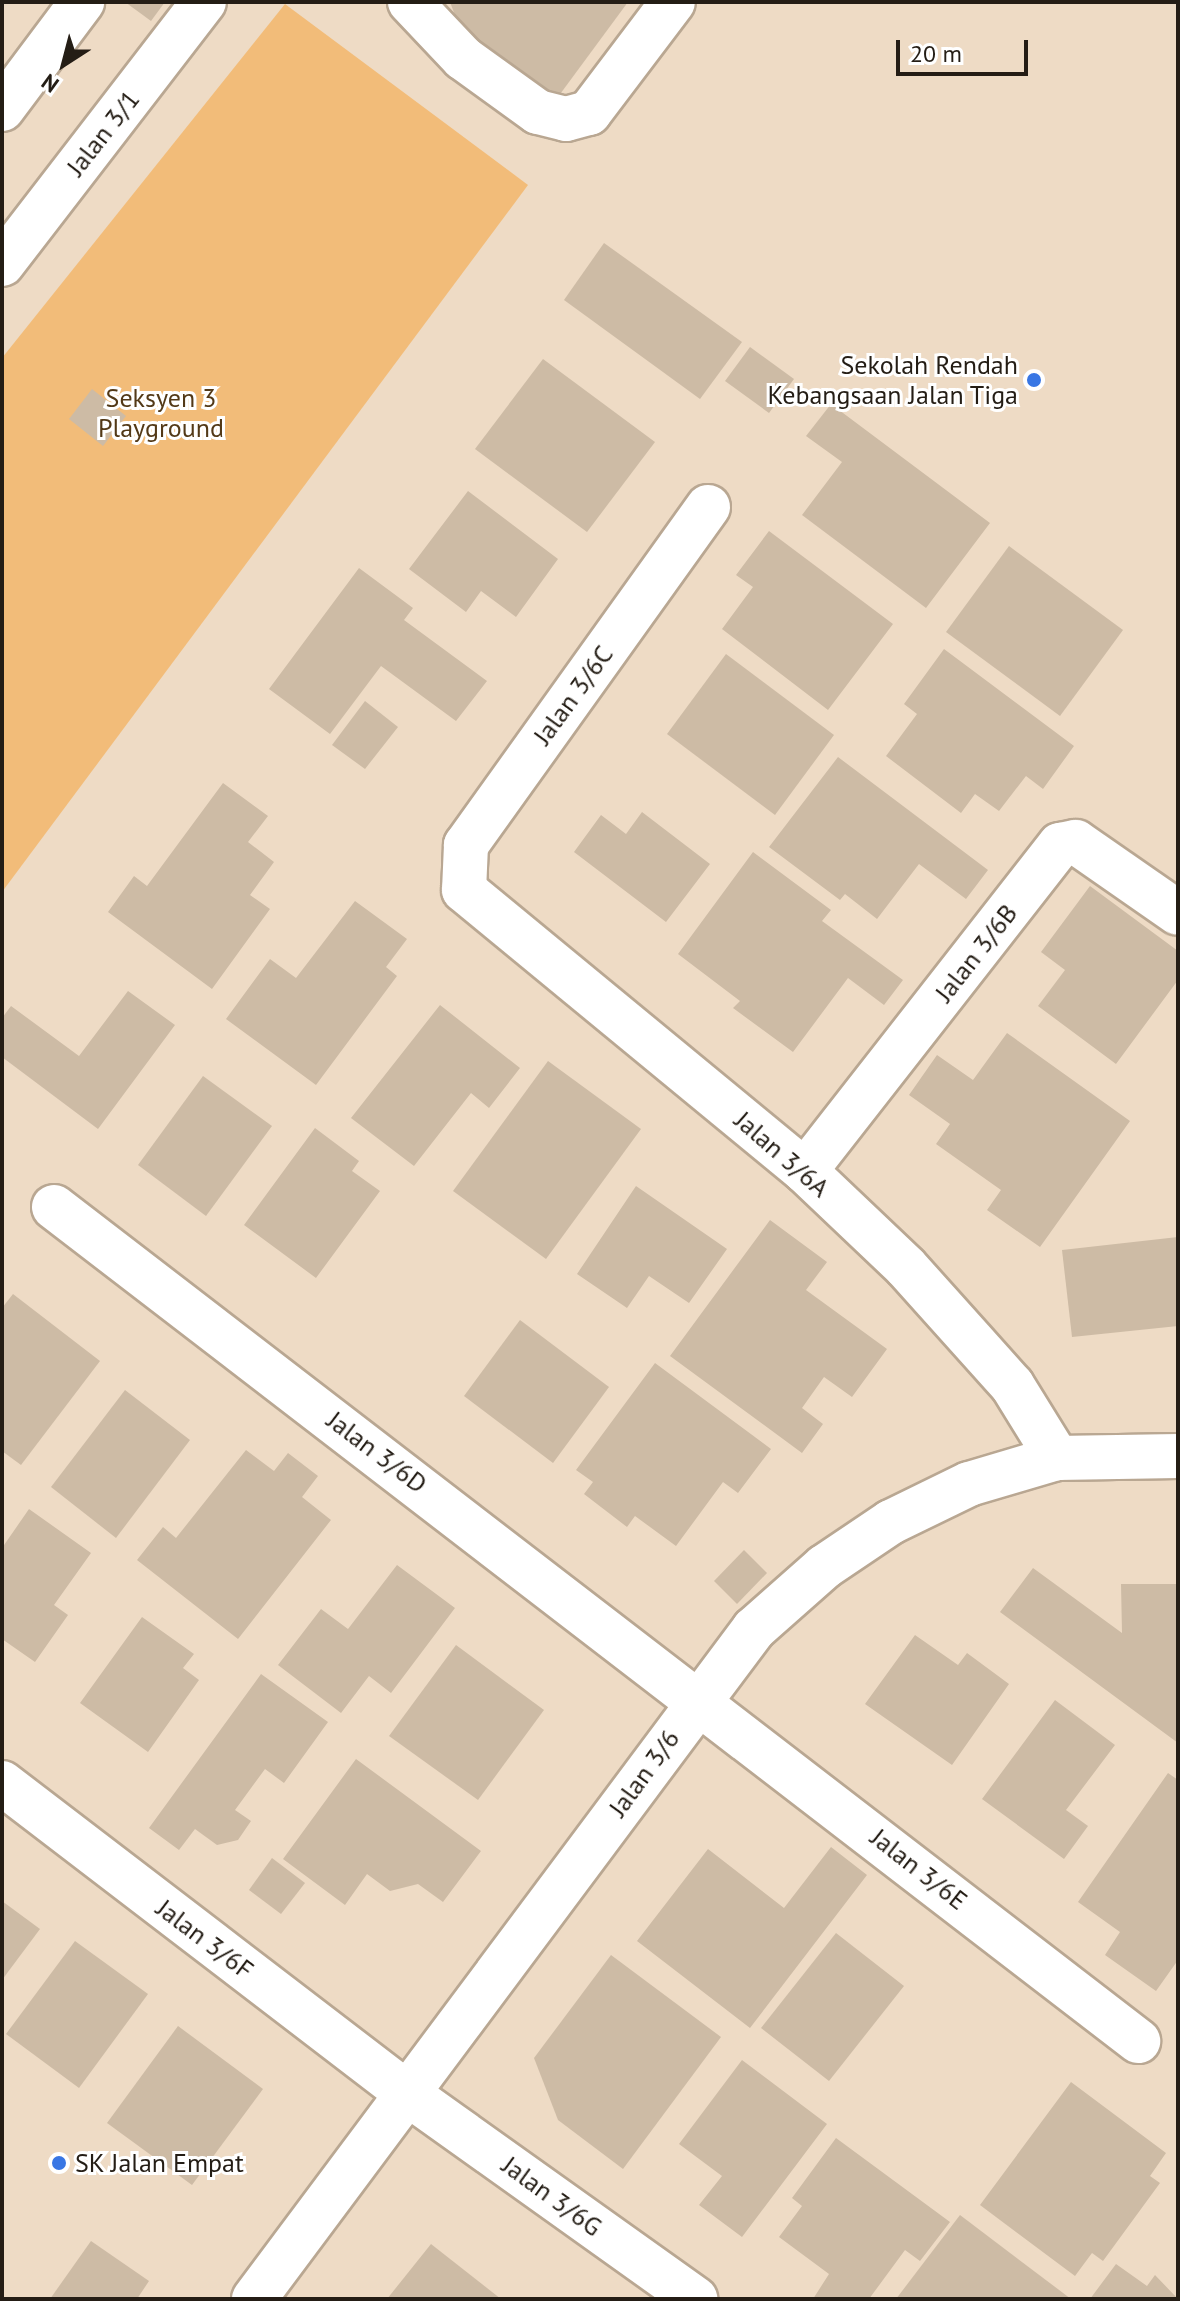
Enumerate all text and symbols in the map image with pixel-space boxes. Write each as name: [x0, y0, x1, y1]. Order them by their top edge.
north arrow: [24, 24, 104, 104]
scale bar: [900, 24, 1032, 74]
text: 20 m: [910, 38, 962, 69]
text: N: [36, 68, 64, 99]
street label: Jalan 3/1: [60, 84, 146, 182]
place label: Sekolah Rendah Kebangsaan Jalan Tiga: [767, 349, 1018, 410]
marker: Sekolah Rendah Kebangsaan Jalan Tiga: [1025, 371, 1043, 389]
park label: Seksyen 3 Playground: [98, 382, 224, 444]
street label: Jalan 3/6C: [527, 640, 619, 750]
street label: Jalan 3/6B: [928, 898, 1024, 1008]
street label: Jalan 3/6A: [728, 1105, 836, 1203]
street label: Jalan 3/6D: [321, 1404, 433, 1500]
street label: Jalan 3/6: [602, 1724, 686, 1822]
street label: Jalan 3/6E: [865, 1822, 973, 1916]
street label: Jalan 3/6F: [150, 1893, 260, 1985]
place label: SK Jalan Empat: [75, 2147, 245, 2179]
street label: Jalan 3/6G: [496, 2149, 608, 2243]
marker: SK Jalan Empat: [50, 2154, 68, 2172]

